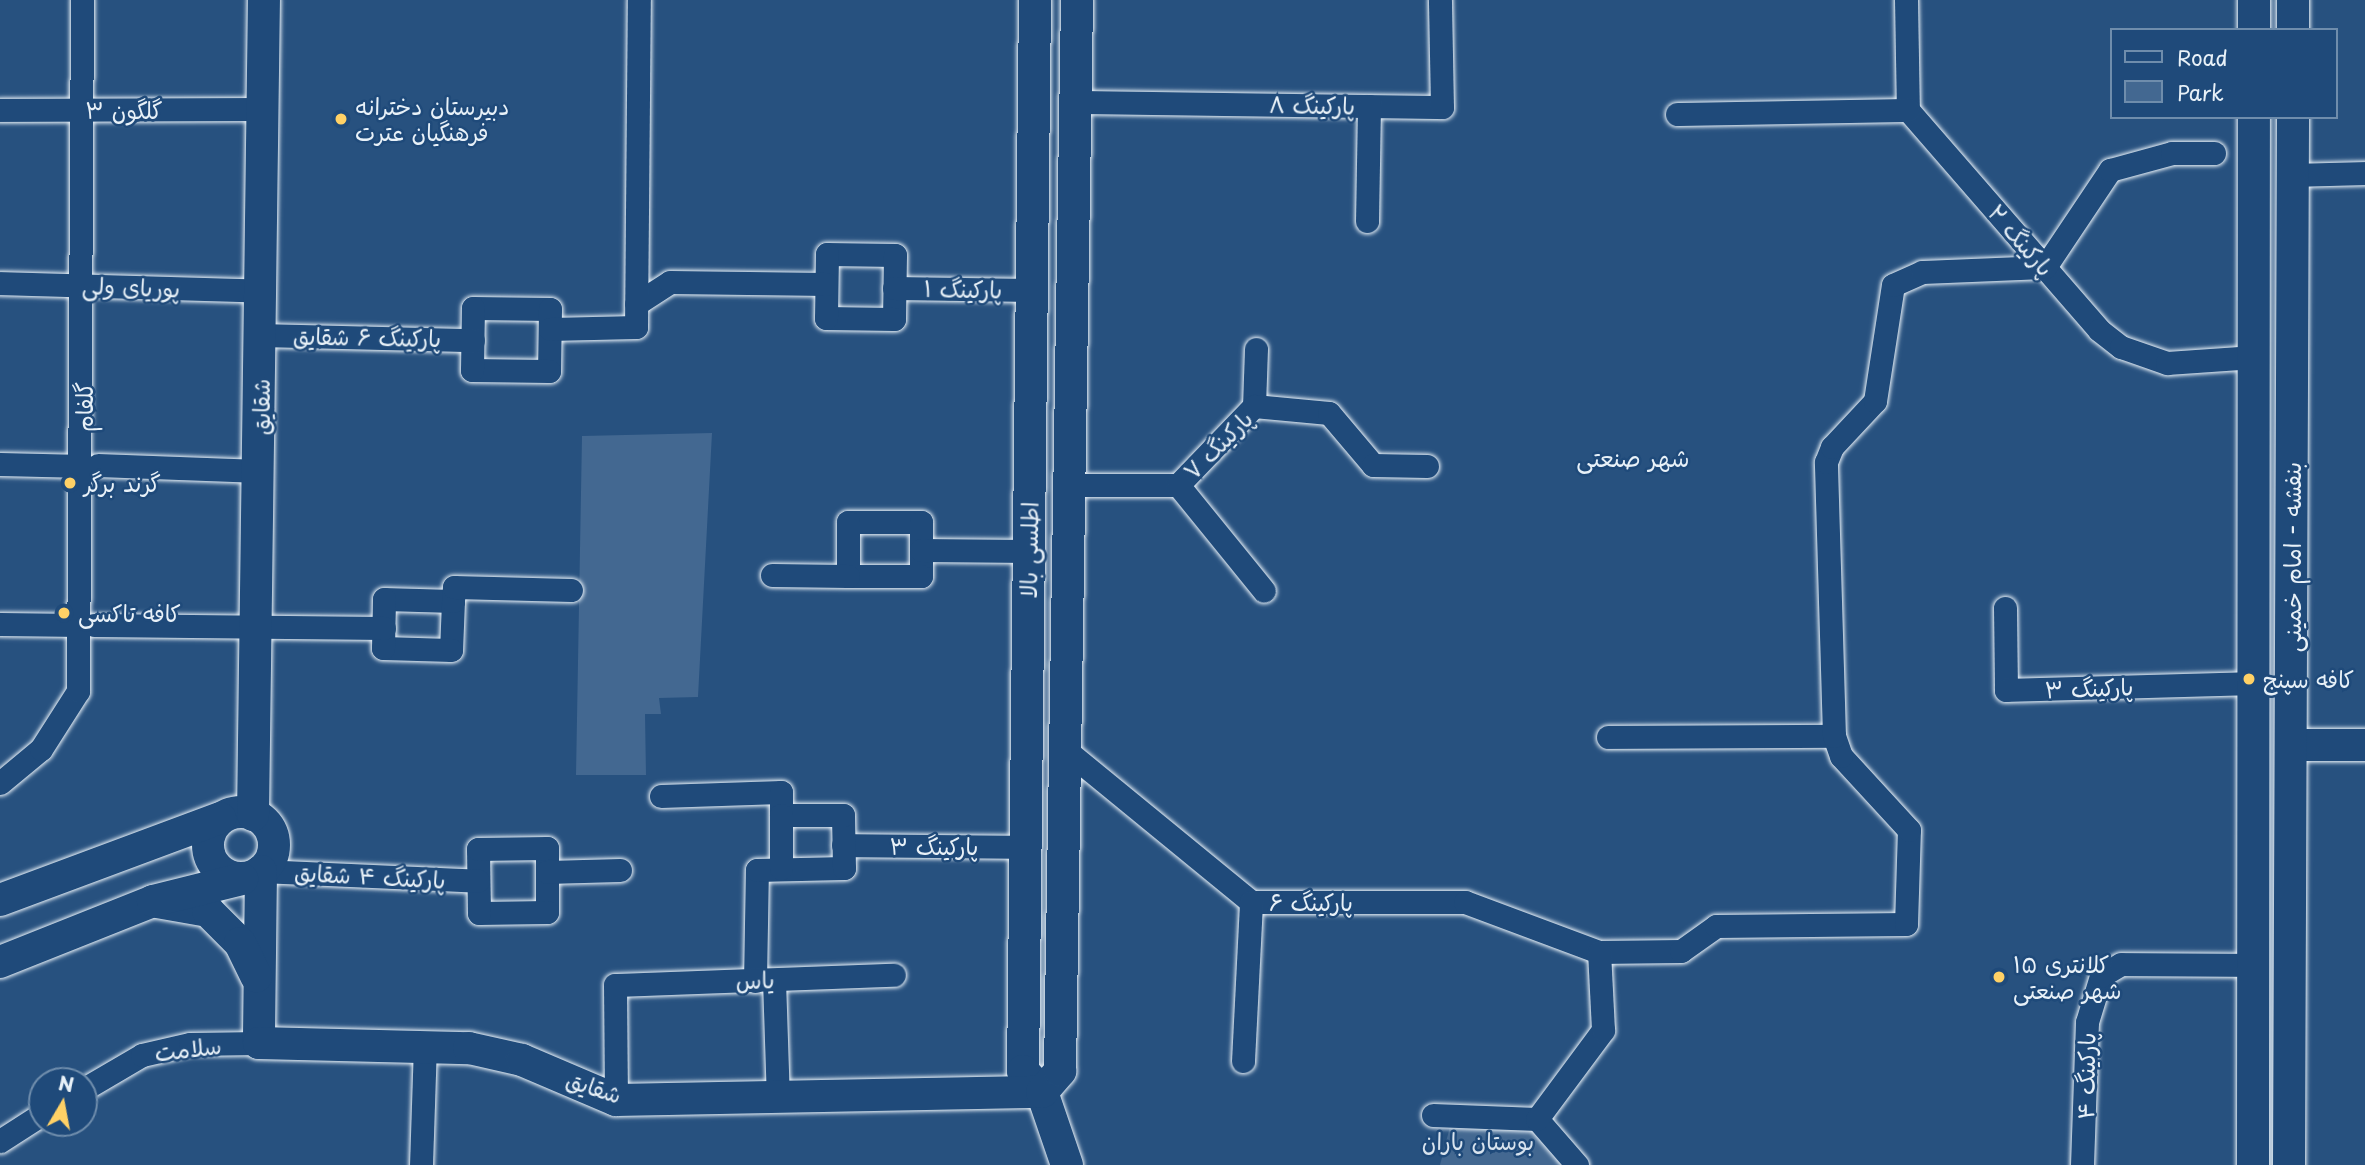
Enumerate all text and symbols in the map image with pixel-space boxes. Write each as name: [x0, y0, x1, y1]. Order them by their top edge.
legend: [2110, 28, 2337, 119]
text: Road: [2177, 41, 2228, 73]
text: Park: [2177, 76, 2224, 108]
street label: پارکینگ ۸: [1269, 90, 1355, 120]
place label: دبیرستان دخترانه فرهنگیان عترت: [355, 92, 509, 146]
street label: گلگون ۳: [85, 96, 163, 124]
marker: دبیرستان دخترانه فرهنگیان عترت: [333, 111, 349, 127]
street label: پارکینگ ۲: [1983, 199, 2059, 281]
street label: پوریای ولی: [81, 271, 181, 303]
street label: پارکینگ ۱: [924, 275, 1002, 303]
street label: پارکینگ ۶ شقایق: [293, 322, 441, 352]
street label: شقایق: [247, 379, 275, 435]
street label: گلفام: [70, 382, 98, 432]
street label: پارکینگ ۷: [1178, 405, 1258, 485]
district label: شهر صنعتی: [1576, 444, 1690, 472]
street label: بنفشه - امام خمینی: [2278, 462, 2306, 652]
place label: گرند برگر: [84, 469, 161, 497]
marker: گرند برگر: [62, 475, 78, 491]
street label: اطلسی بالا: [1014, 501, 1044, 599]
place label: کافه تاکسی: [78, 599, 181, 627]
marker: کافه تاکسی: [56, 605, 72, 621]
place label: کافه سپنج: [2263, 665, 2354, 693]
marker: کافه سپنج: [2241, 671, 2257, 687]
street label: پارکینگ ۳: [2044, 673, 2134, 703]
street label: پارکینگ ۳: [890, 832, 978, 860]
street label: پارکینگ ۴ شقایق: [294, 858, 446, 894]
street label: پارکینگ ۶: [1269, 888, 1353, 916]
place label: کلانتری ۱۵ شهر صنعتی: [2013, 950, 2122, 1004]
street label: یاس: [735, 966, 775, 994]
marker: کلانتری ۱۵ شهر صنعتی: [1991, 969, 2007, 985]
street label: سلامت: [153, 1031, 223, 1067]
street label: پارکینگ ۴: [2071, 1032, 2101, 1120]
street label: شقایق: [563, 1065, 625, 1109]
north arrow: [28, 1067, 98, 1137]
text: N: [56, 1068, 76, 1098]
park label: بوستان باران: [1422, 1127, 1534, 1155]

